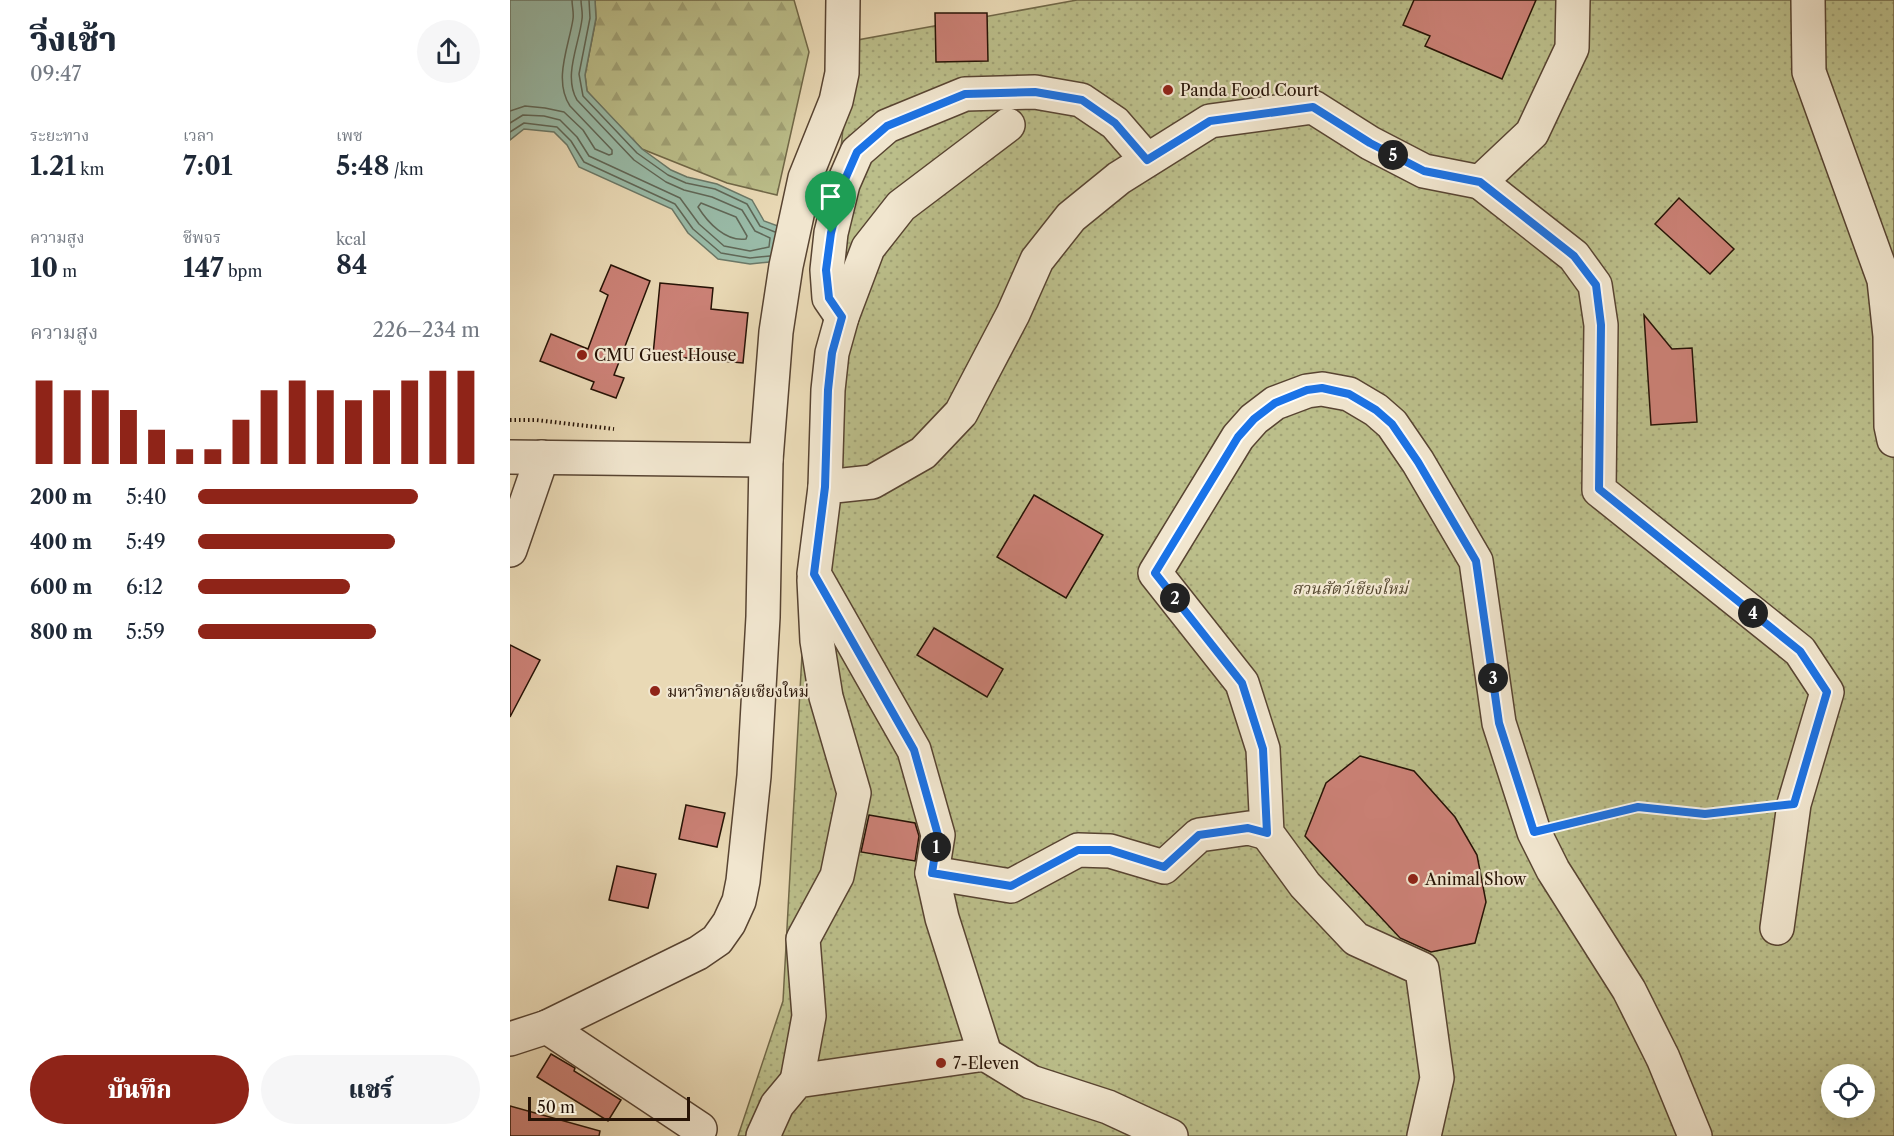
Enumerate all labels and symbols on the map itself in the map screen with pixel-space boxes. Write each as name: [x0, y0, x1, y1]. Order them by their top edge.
place label: Panda Food Court: [1180, 80, 1319, 100]
marker: Panda Food Court: [1161, 83, 1175, 97]
pin: 5: [1378, 140, 1408, 170]
pin: [805, 171, 856, 233]
place label: CMU Guest House: [594, 345, 737, 365]
marker: CMU Guest House: [575, 348, 589, 362]
park label: สวนสัตว์เชียงใหม่: [1292, 577, 1410, 598]
pin: 2: [1160, 583, 1190, 613]
pin: 4: [1738, 598, 1768, 628]
pin: 3: [1478, 663, 1508, 693]
place label: มหาวิทยาลัยเชียงใหม่: [667, 681, 809, 701]
marker: มหาวิทยาลัยเชียงใหม่: [648, 684, 662, 698]
pin: 1: [921, 832, 951, 862]
place label: Animal Show: [1424, 869, 1527, 889]
marker: Animal Show: [1406, 872, 1420, 886]
place label: 7-Eleven: [953, 1053, 1019, 1073]
marker: 7-Eleven: [934, 1056, 948, 1070]
scale bar: [528, 1094, 690, 1122]

